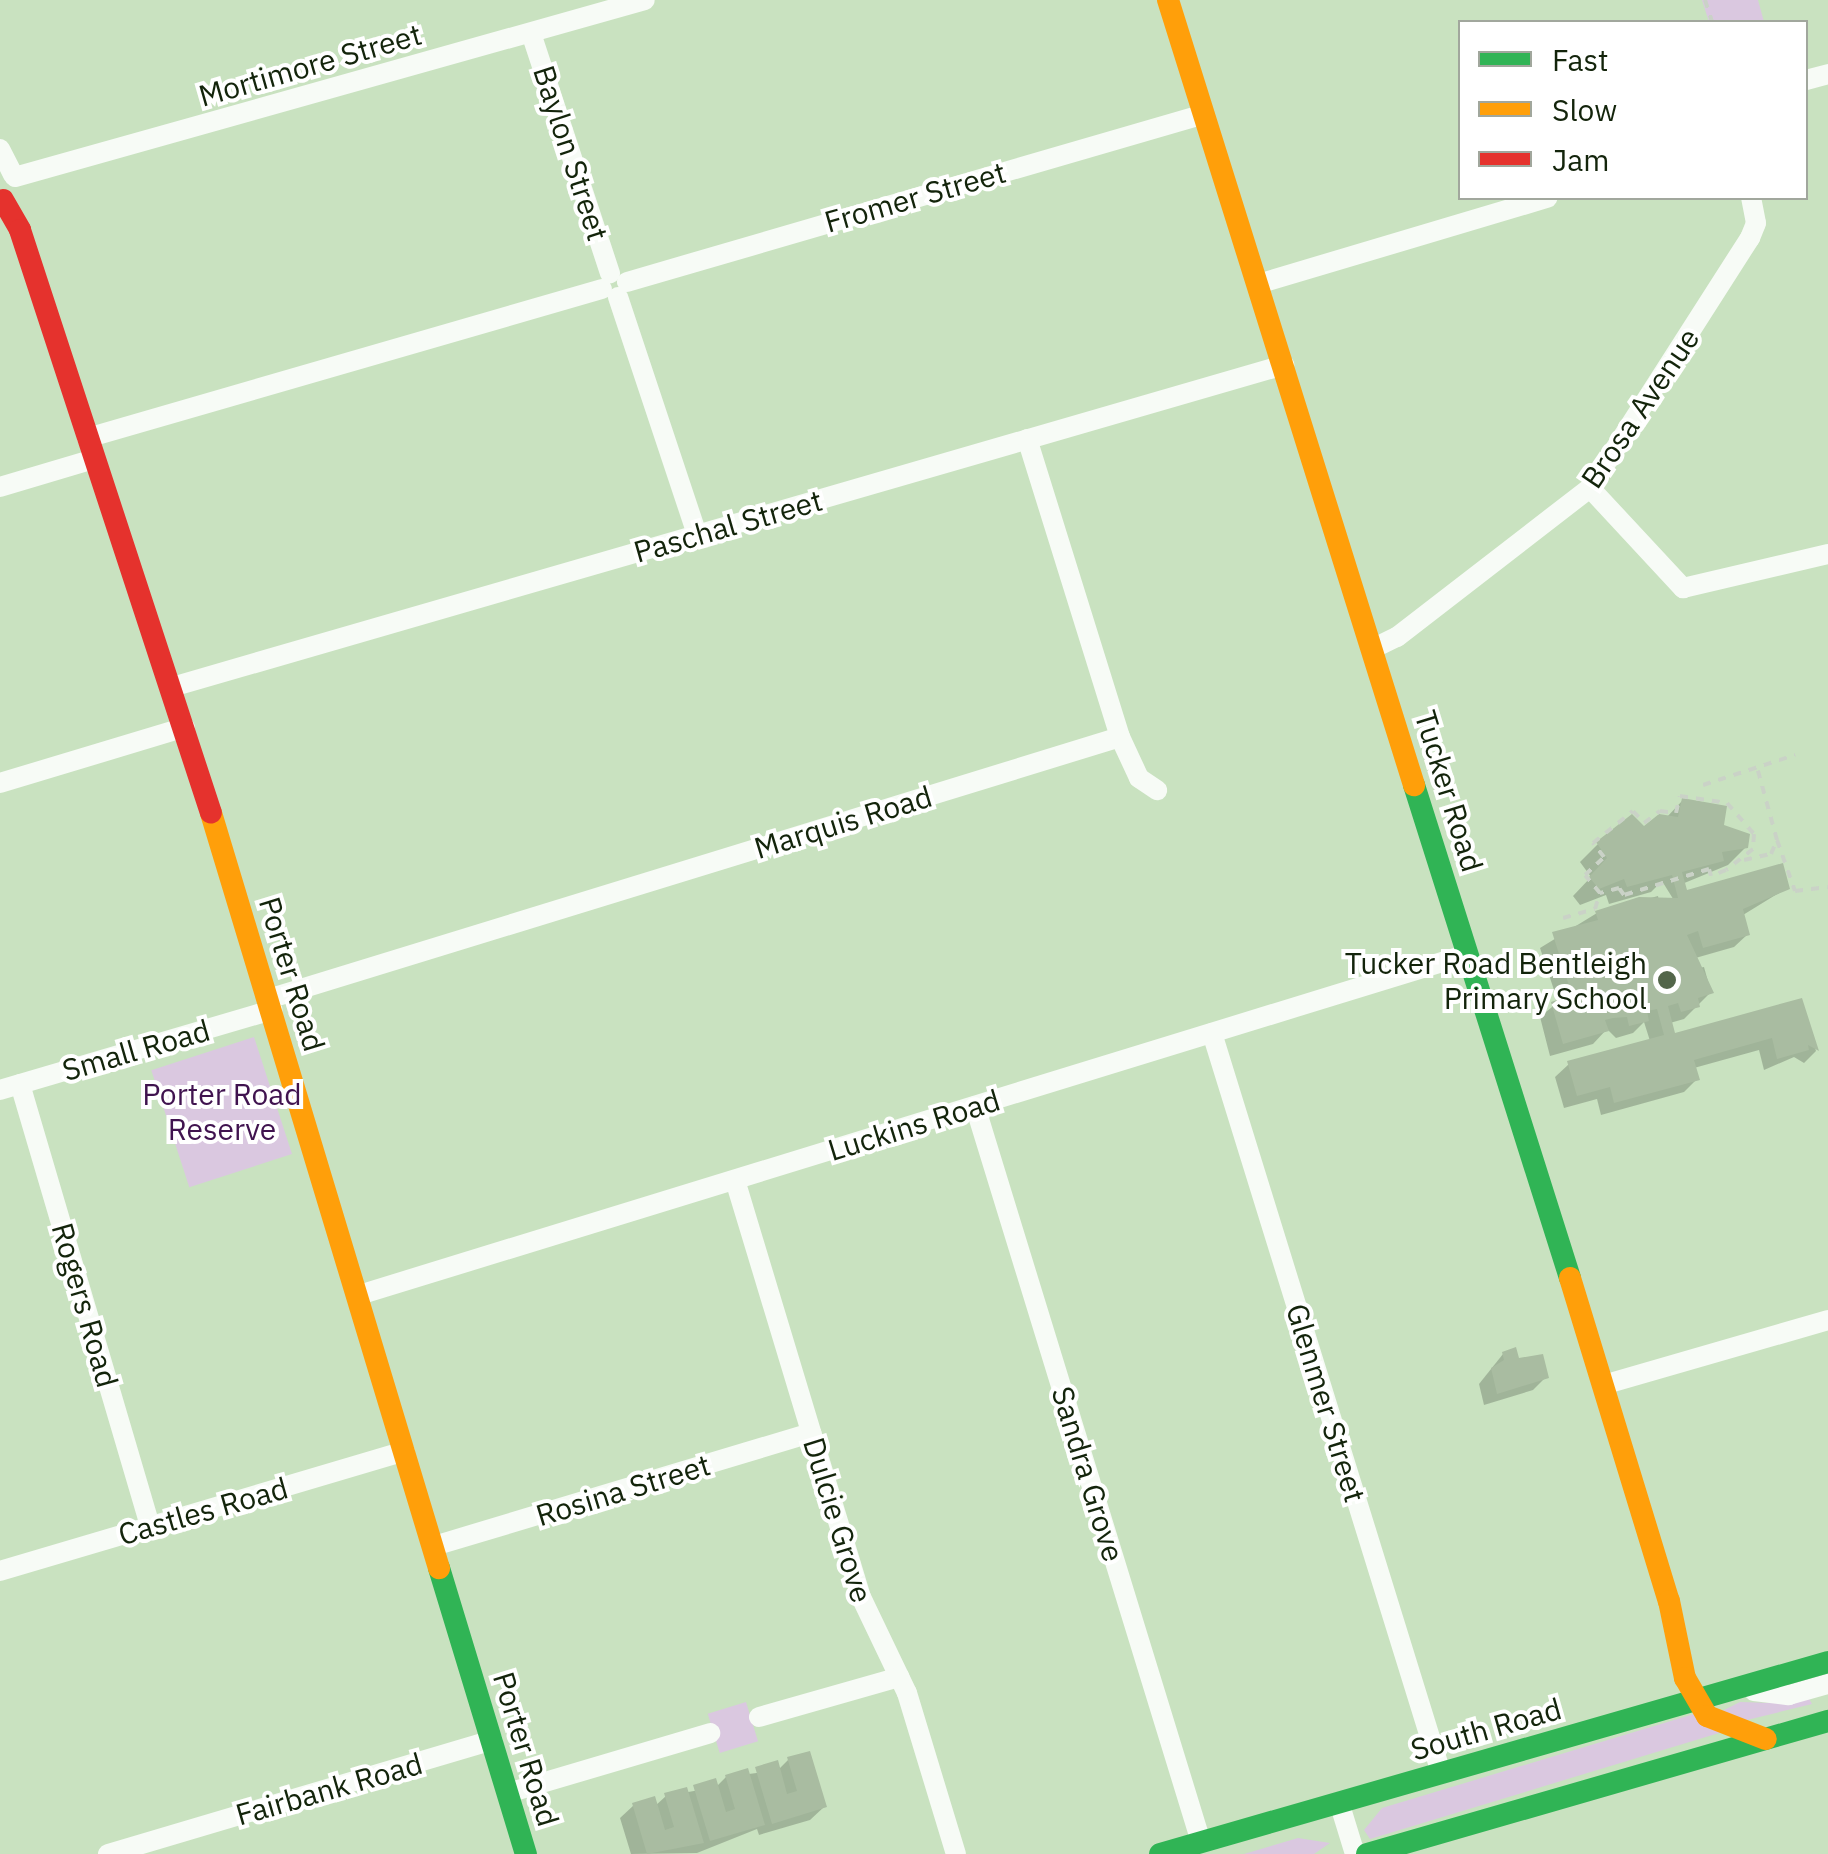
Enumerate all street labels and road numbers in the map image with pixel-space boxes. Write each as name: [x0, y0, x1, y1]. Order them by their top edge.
street label: Mortimore Street: [194, 16, 426, 114]
street label: Baylon Street: [526, 61, 616, 245]
street label: Fromer Street: [820, 154, 1010, 240]
street label: Brosa Avenue: [1573, 321, 1707, 495]
street label: Paschal Street: [630, 482, 826, 570]
street label: Tucker Road: [1407, 706, 1491, 876]
street label: Marquis Road: [750, 778, 936, 866]
street label: Porter Road: [251, 892, 333, 1056]
street label: Small Road: [58, 1012, 214, 1088]
street label: Luckins Road: [824, 1082, 1004, 1168]
street label: Rogers Road: [44, 1219, 126, 1391]
street label: Glenmer Street: [1279, 1299, 1373, 1507]
street label: Sandra Grove: [1044, 1382, 1132, 1566]
street label: Dulcie Grove: [796, 1433, 880, 1607]
street label: Rosina Street: [532, 1446, 714, 1534]
street label: Castles Road: [114, 1470, 292, 1552]
street label: Porter Road: [485, 1667, 567, 1831]
street label: South Road: [1407, 1690, 1565, 1768]
street label: Fairbank Road: [232, 1745, 426, 1833]

